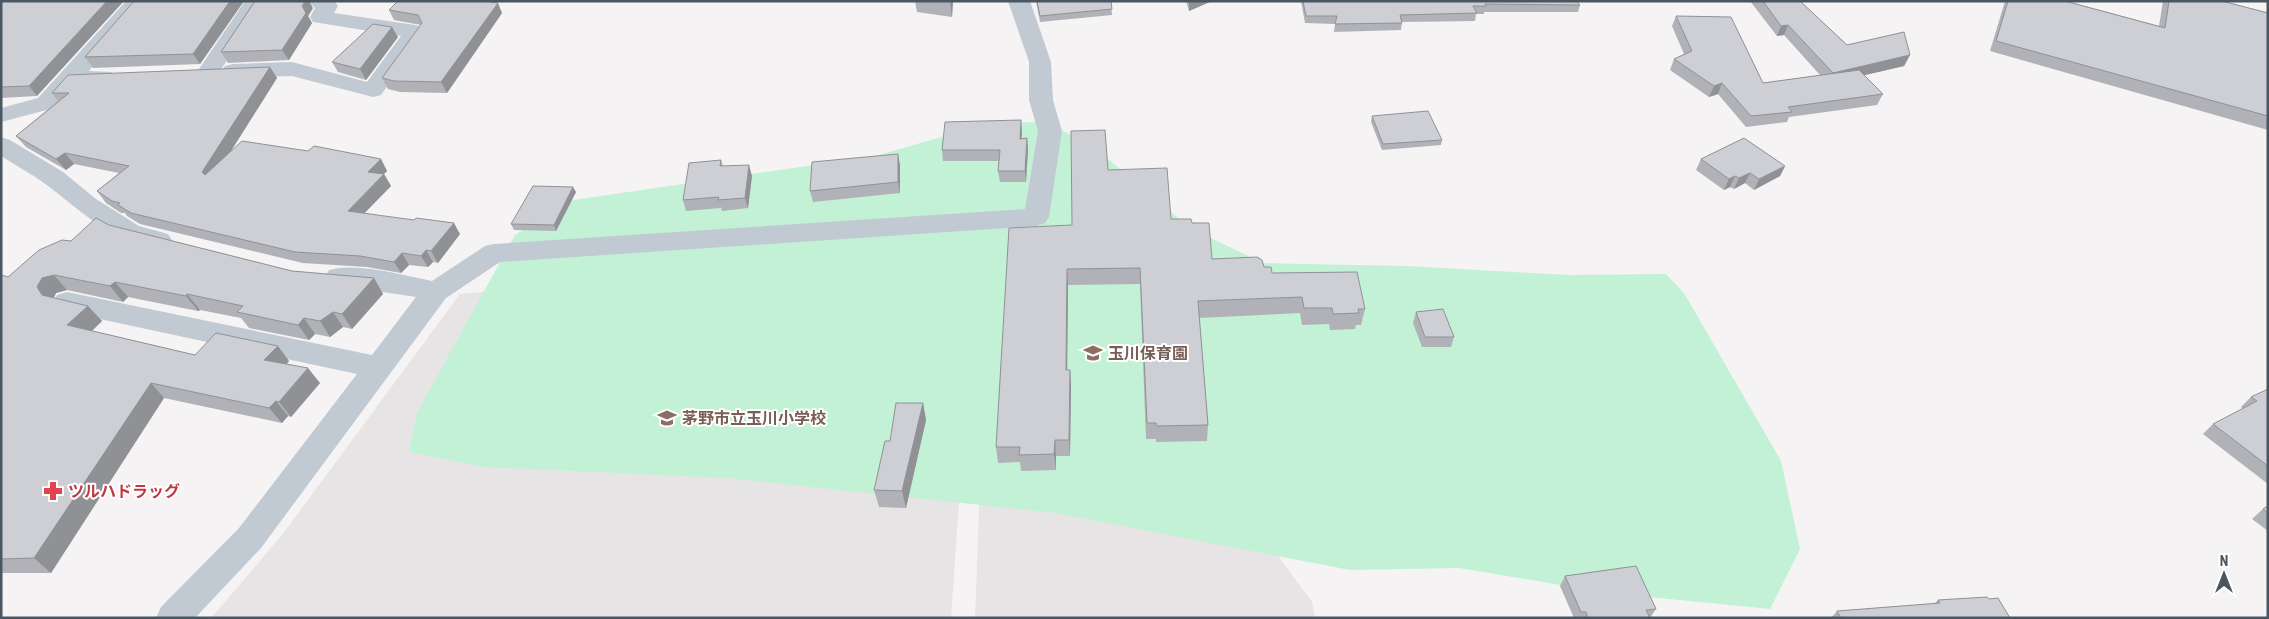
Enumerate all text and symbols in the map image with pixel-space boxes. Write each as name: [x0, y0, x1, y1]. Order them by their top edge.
school or university icon: 玉川保育園: [1082, 342, 1104, 364]
place label: 玉川保育園: [1108, 344, 1188, 363]
school or university icon: 茅野市立玉川小学校: [656, 407, 678, 429]
place label: 茅野市立玉川小学校: [682, 409, 826, 428]
pharmacy icon: ツルハドラッグ: [42, 480, 64, 502]
place label: ツルハドラッグ: [68, 482, 180, 501]
north arrow: [2199, 549, 2249, 599]
text: N: [2220, 553, 2228, 569]

